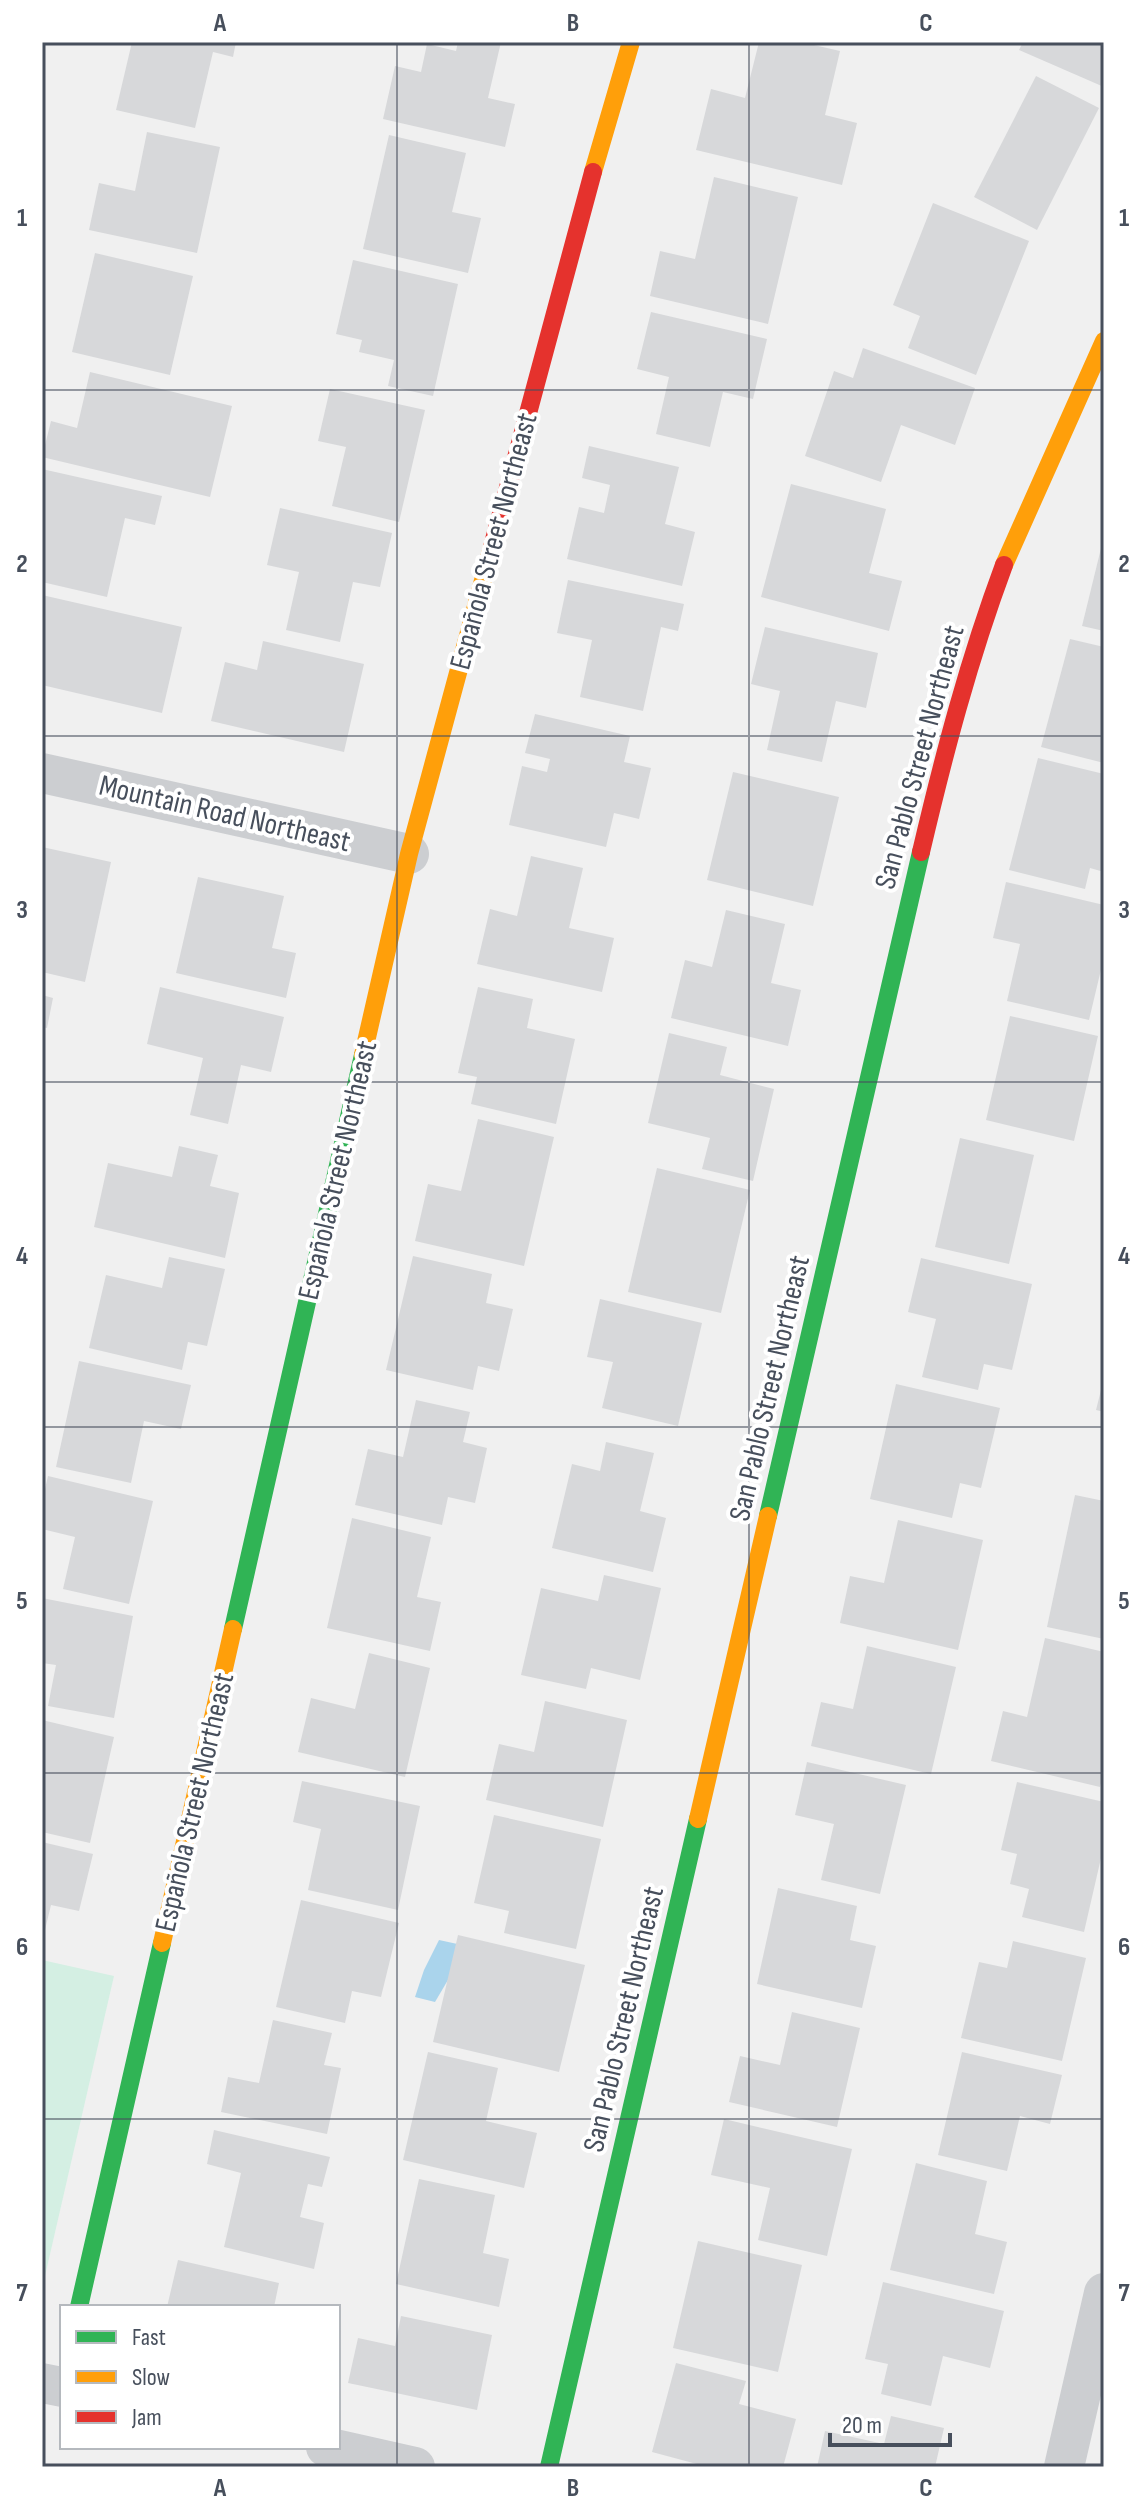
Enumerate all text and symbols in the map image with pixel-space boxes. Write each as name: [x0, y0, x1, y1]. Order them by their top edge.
text: A: [213, 8, 227, 39]
text: B: [567, 8, 579, 39]
text: C: [919, 8, 933, 39]
text: 1: [17, 203, 27, 234]
text: 1: [1119, 203, 1129, 234]
street label: Española Street Northeast: [442, 409, 546, 674]
text: 2: [16, 549, 28, 580]
text: 2: [1118, 549, 1130, 580]
street label: San Pablo Street Northeast: [867, 622, 972, 893]
street label: Mountain Road Northeast: [96, 768, 354, 860]
text: 3: [16, 895, 28, 926]
text: 3: [1118, 895, 1130, 926]
street label: Española Street Northeast: [291, 1037, 385, 1303]
text: 4: [16, 1241, 28, 1272]
text: 4: [1118, 1241, 1130, 1272]
street label: San Pablo Street Northeast: [722, 1252, 818, 1524]
text: 5: [16, 1586, 28, 1617]
text: 5: [1118, 1586, 1130, 1617]
street label: Española Street Northeast: [148, 1669, 242, 1935]
street label: San Pablo Street Northeast: [576, 1883, 672, 2155]
text: 6: [16, 1932, 28, 1963]
text: 6: [1118, 1932, 1130, 1963]
text: 7: [16, 2278, 28, 2309]
text: 7: [1118, 2278, 1130, 2309]
legend: [60, 2305, 340, 2449]
text: Fast: [132, 2323, 166, 2352]
text: Slow: [132, 2363, 170, 2392]
scale bar: [830, 2397, 950, 2447]
text: Jam: [131, 2403, 162, 2432]
text: 20 m: [842, 2411, 882, 2440]
text: A: [213, 2473, 227, 2504]
text: B: [567, 2473, 579, 2504]
text: C: [919, 2473, 933, 2504]

